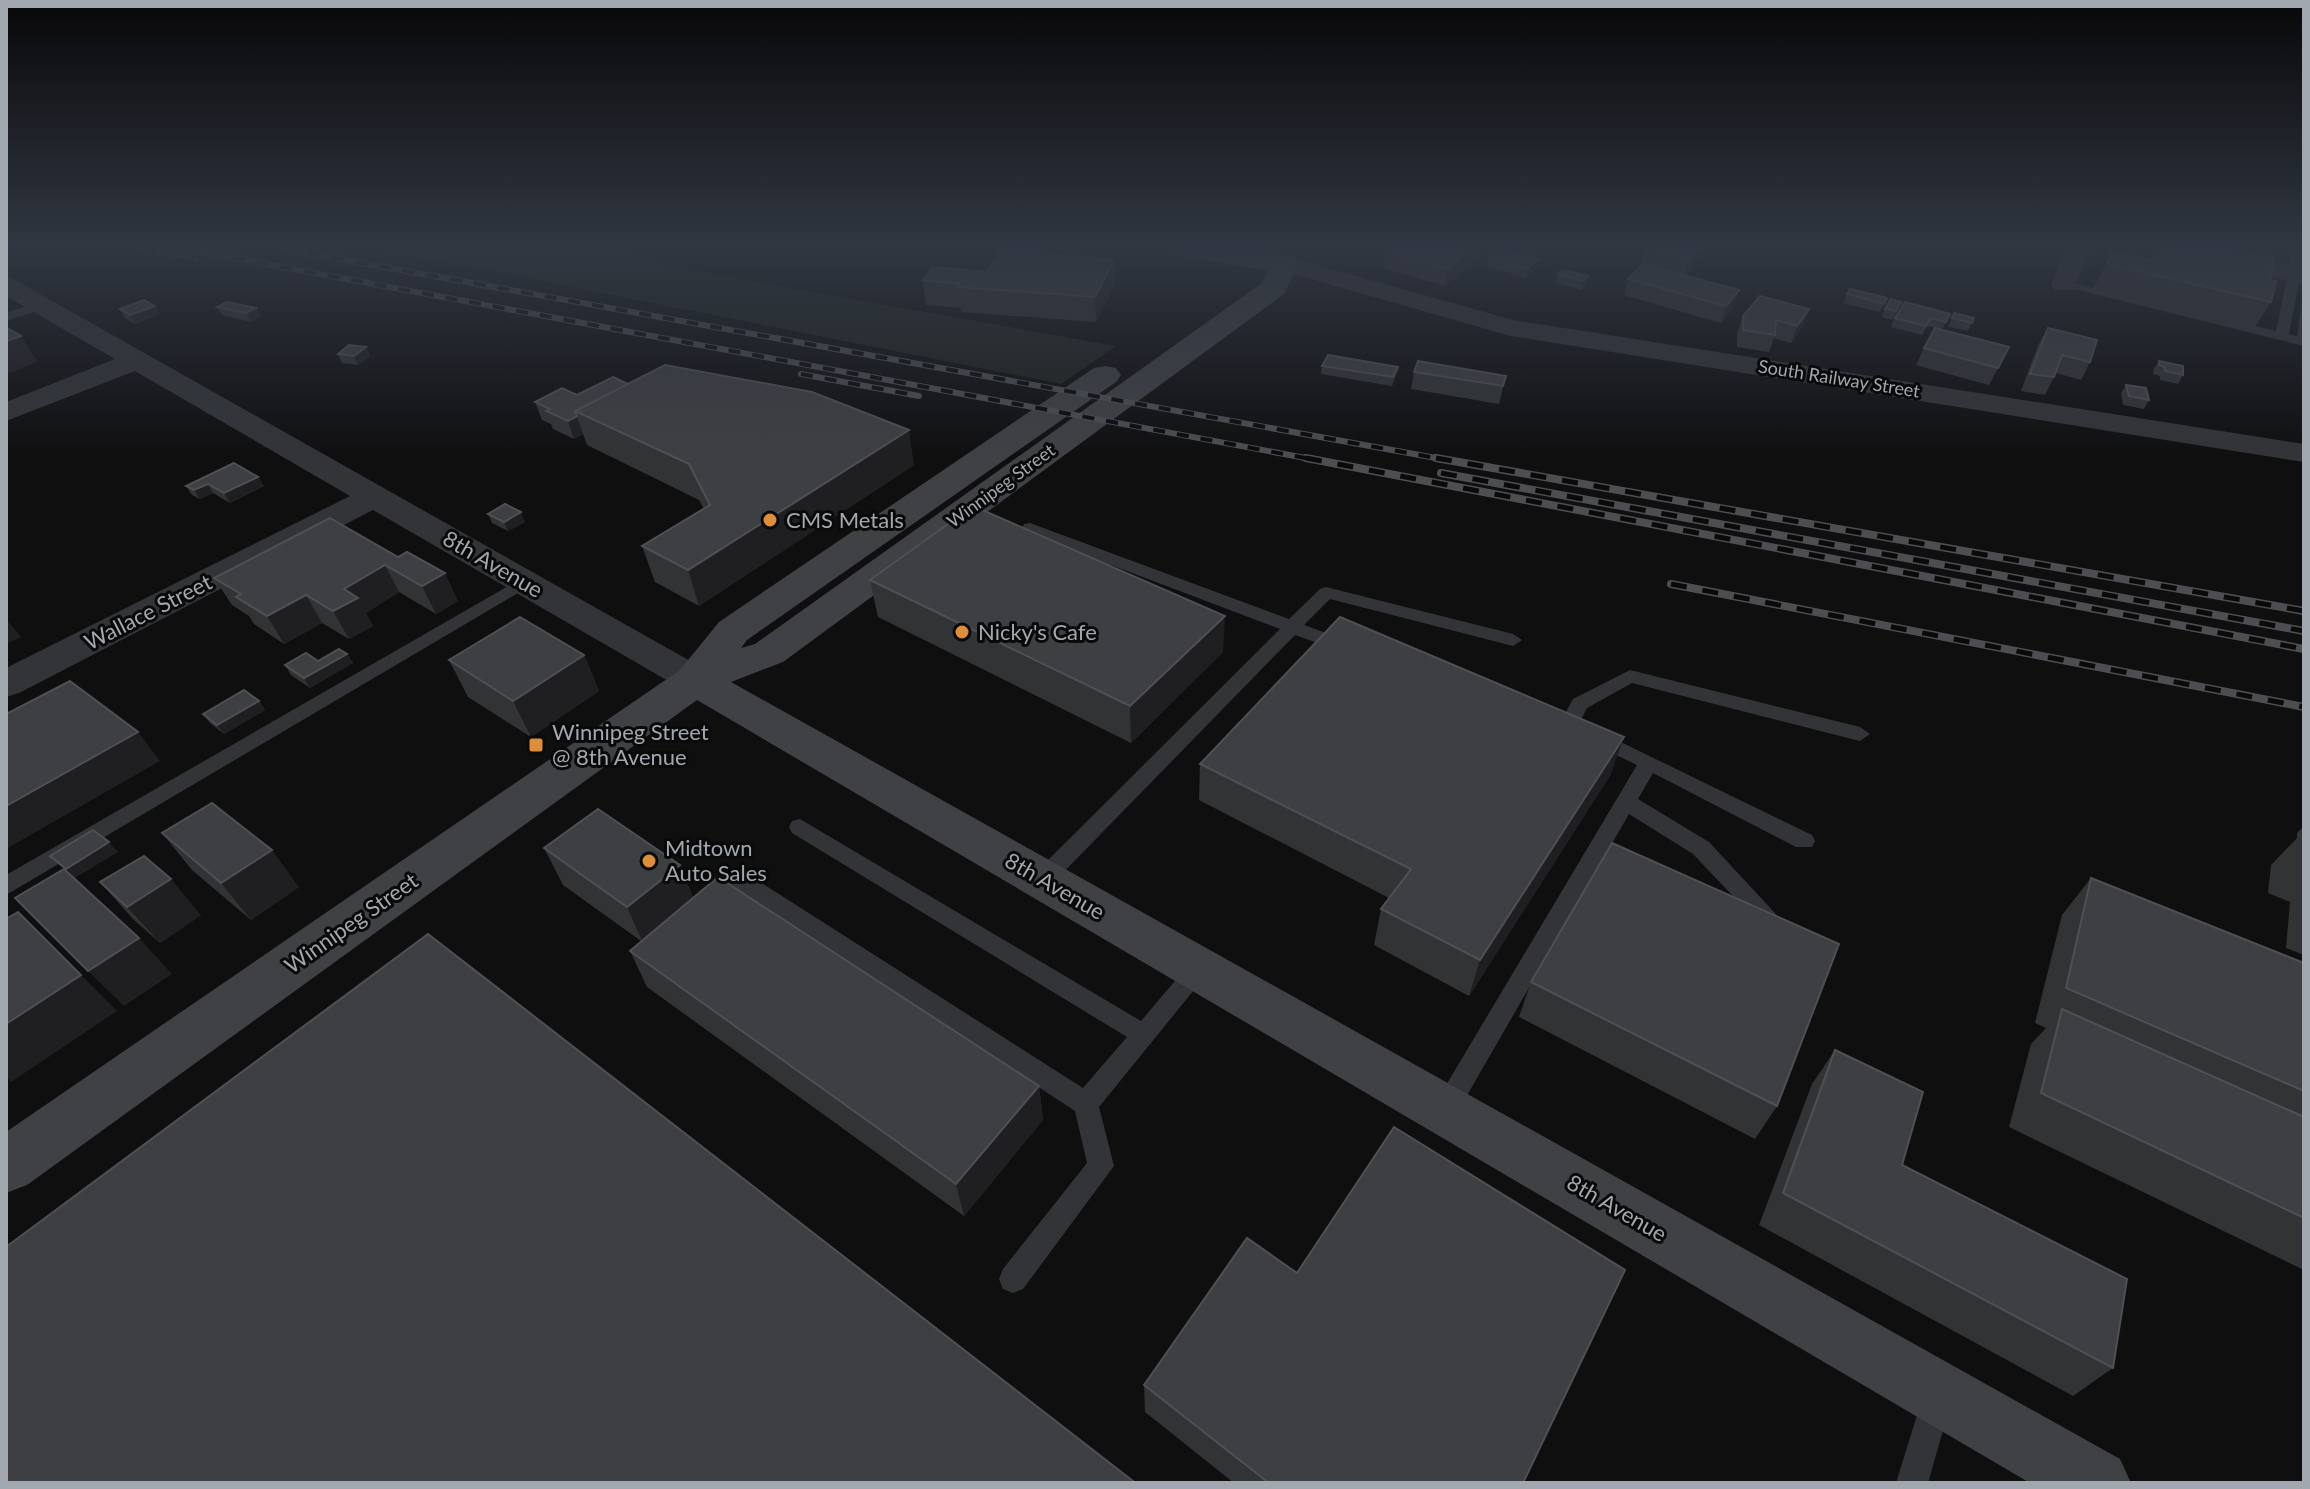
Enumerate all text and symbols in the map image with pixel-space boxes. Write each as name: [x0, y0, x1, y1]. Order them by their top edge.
street label: South Railway Street: [1757, 354, 1922, 402]
street label: Winnipeg Street: [942, 438, 1059, 532]
place label: CMS Metals: [786, 506, 904, 533]
marker: CMS Metals: [761, 511, 779, 529]
street label: 8th Avenue: [439, 524, 548, 603]
street label: Wallace Street: [80, 568, 216, 655]
place label: Nicky's Cafe: [978, 618, 1097, 645]
marker: Nicky's Cafe: [953, 623, 971, 641]
place label: Winnipeg Street @ 8th Avenue: [552, 718, 709, 770]
marker: Winnipeg Street @ 8th Avenue: [527, 736, 545, 754]
place label: Midtown Auto Sales: [665, 834, 767, 886]
street label: 8th Avenue: [1001, 846, 1110, 925]
marker: Midtown Auto Sales: [640, 852, 658, 870]
street label: Winnipeg Street: [279, 867, 423, 979]
street label: 8th Avenue: [1563, 1168, 1672, 1247]

